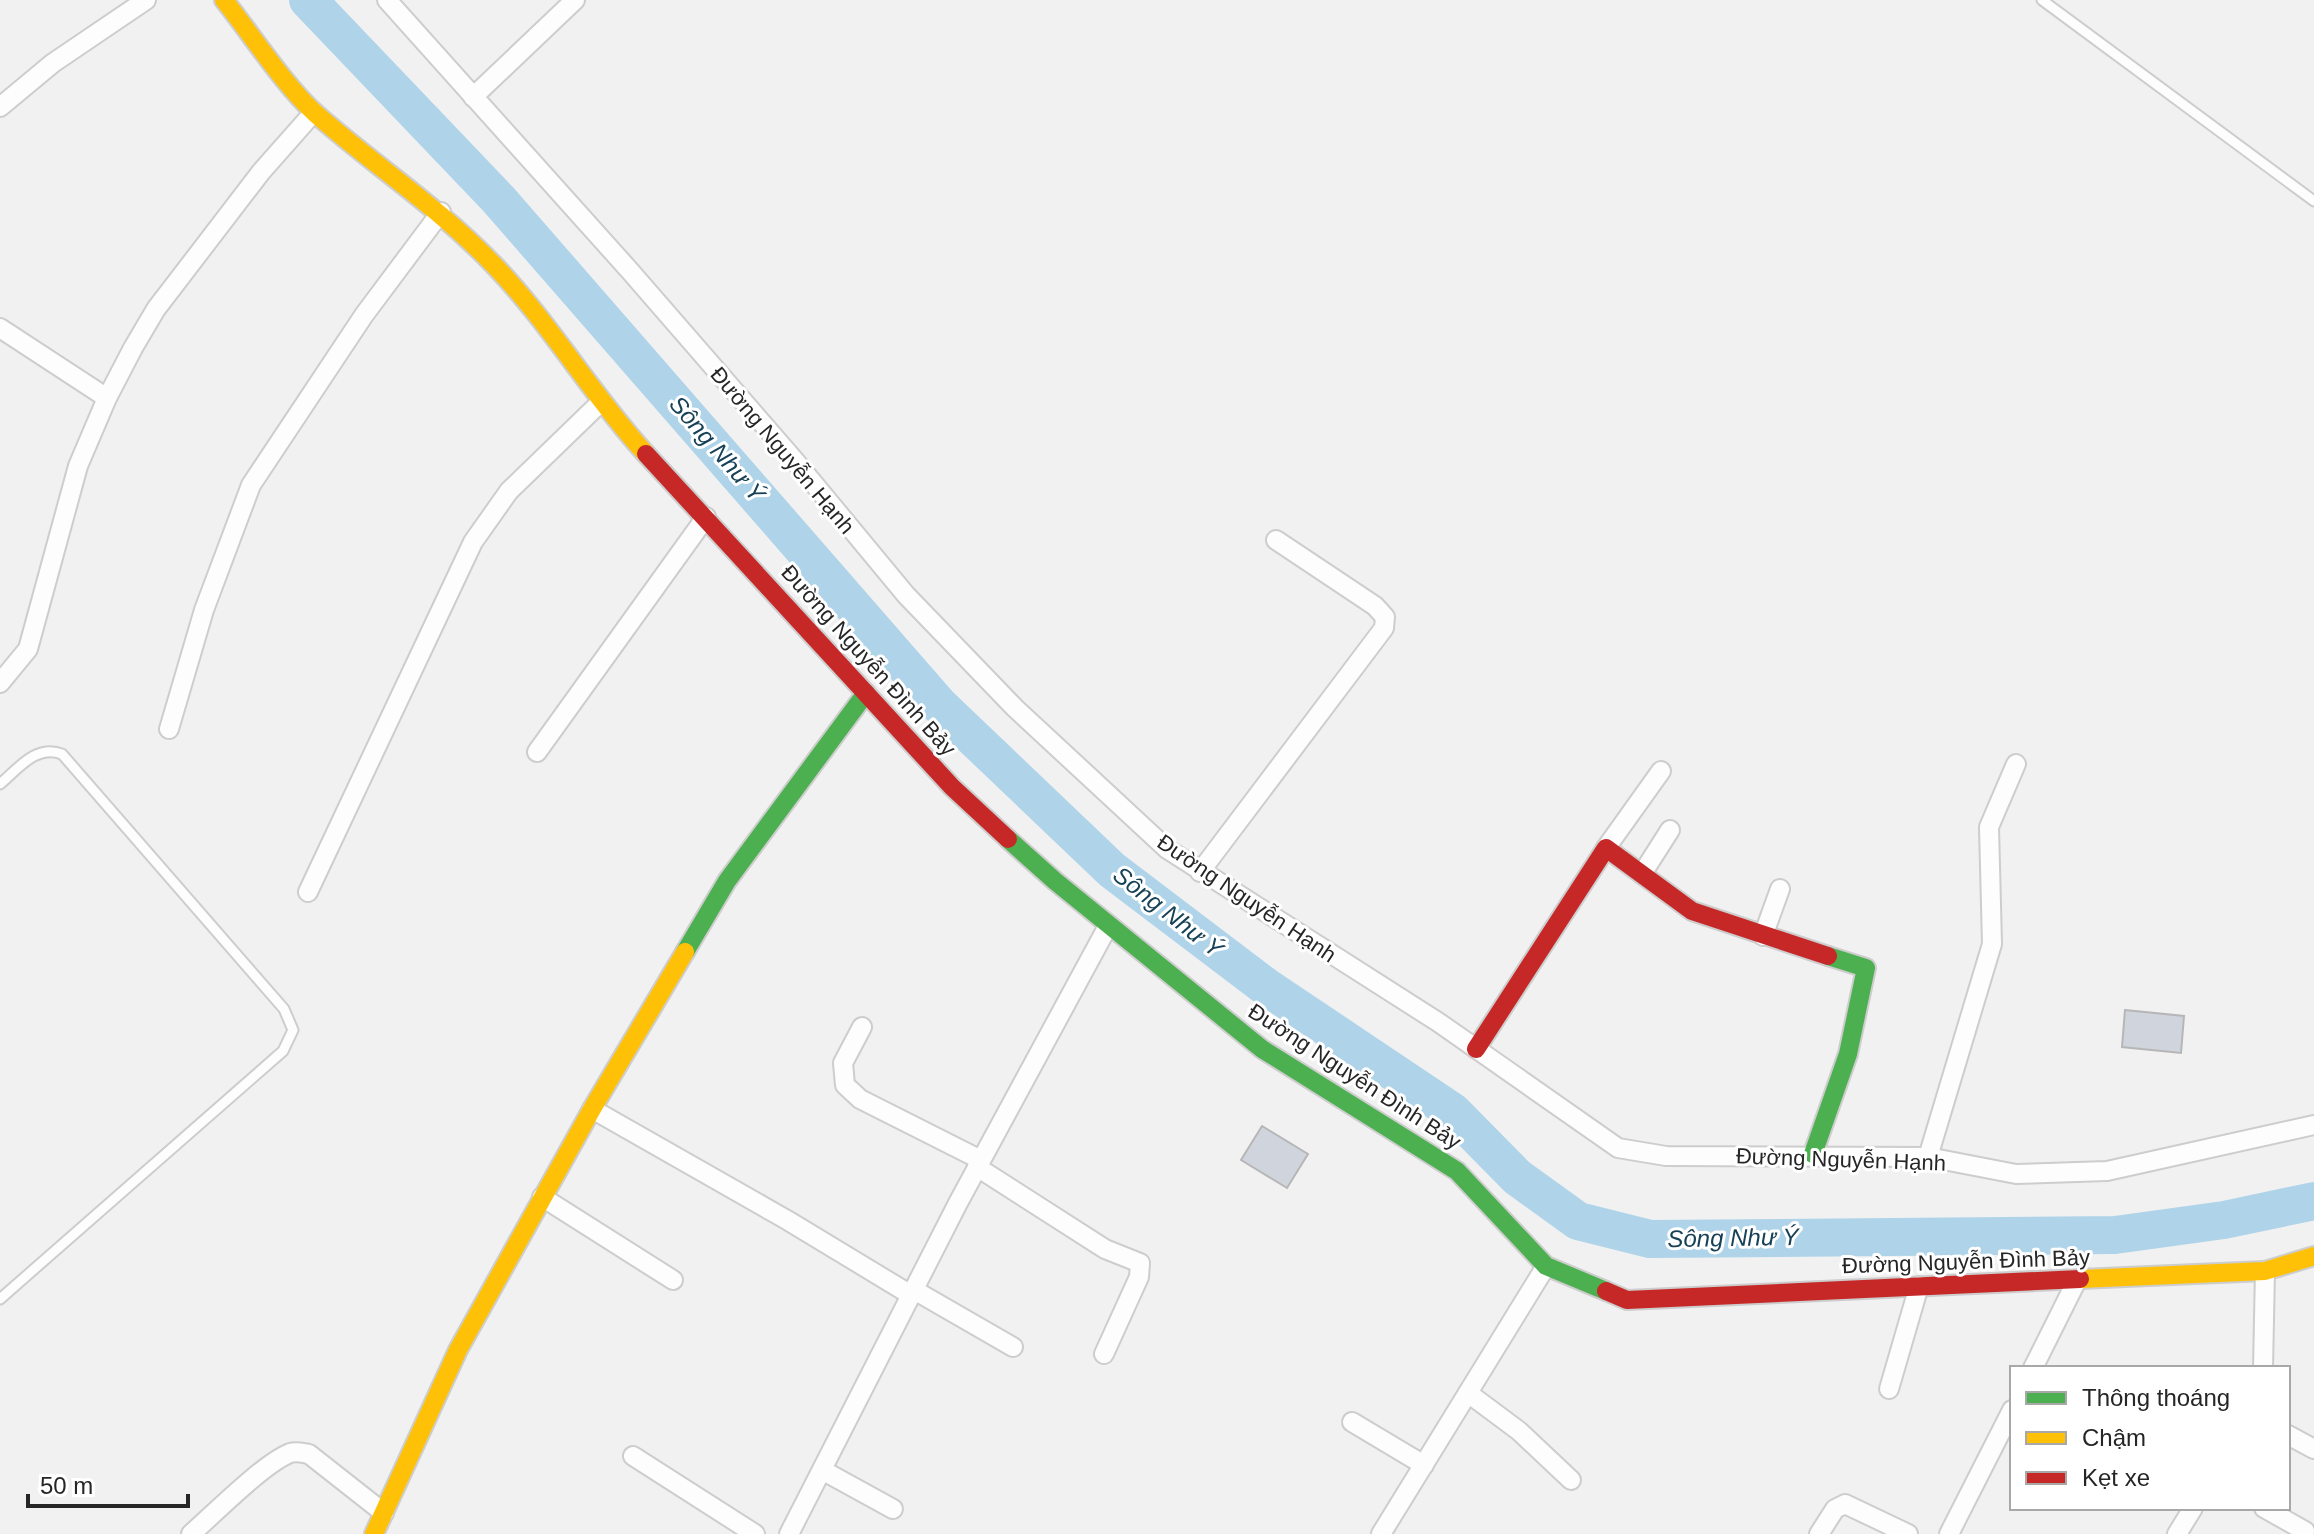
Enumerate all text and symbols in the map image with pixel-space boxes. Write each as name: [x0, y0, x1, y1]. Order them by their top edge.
street label: Đường Nguyễn Hạnh: [705, 362, 860, 539]
water label: Sông Như Ý: [664, 390, 772, 509]
street label: Đường Nguyễn Đình Bảy: [776, 560, 961, 761]
street label: Đường Nguyễn Hạnh: [1153, 829, 1341, 968]
water label: Sông Như Ý: [1108, 861, 1230, 964]
street label: Đường Nguyễn Đình Bảy: [1244, 998, 1466, 1154]
street label: Đường Nguyễn Hạnh: [1736, 1143, 1946, 1176]
water label: Sông Như Ý: [1667, 1223, 1801, 1252]
street label: Đường Nguyễn Đình Bảy: [1842, 1245, 2090, 1278]
legend: [2010, 1366, 2290, 1510]
text: Thông thoáng: [2082, 1384, 2230, 1411]
text: Chậm: [2082, 1424, 2146, 1451]
scale bar: [28, 1458, 188, 1508]
text: Kẹt xe: [2082, 1464, 2150, 1491]
text: 50 m: [40, 1472, 93, 1499]

